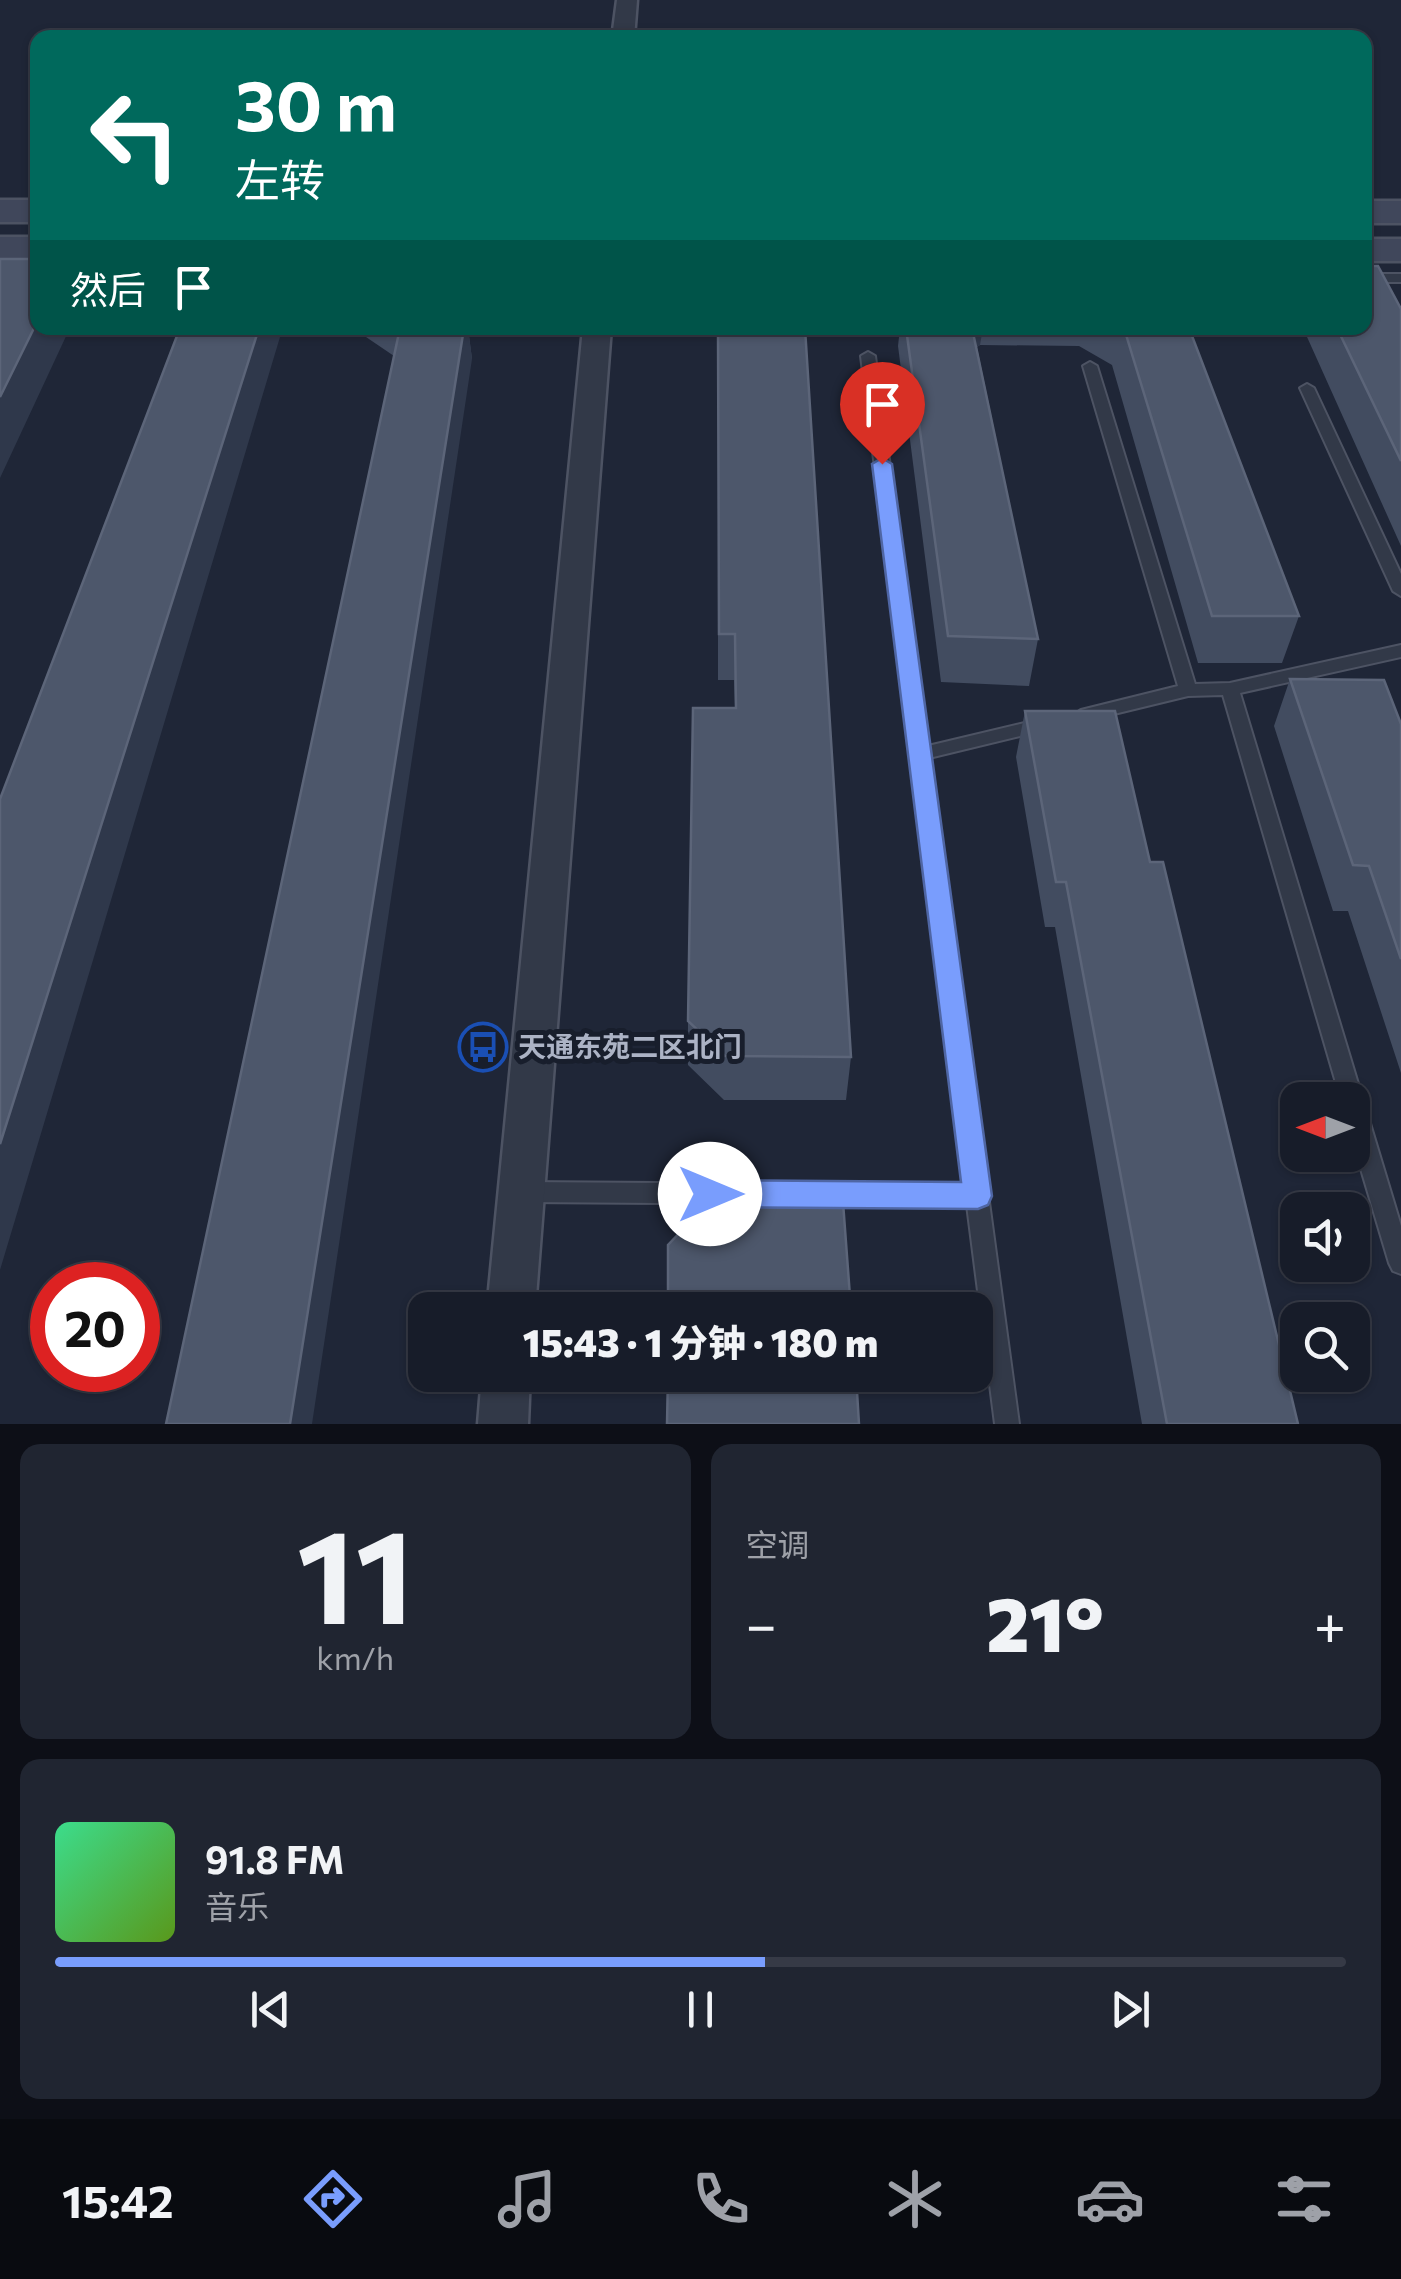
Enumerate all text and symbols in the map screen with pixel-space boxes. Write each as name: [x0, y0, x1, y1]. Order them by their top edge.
text: 30 m: [235, 60, 397, 145]
icon: left: [70, 70, 200, 200]
text: 左转: [235, 151, 325, 206]
icon: arrive: [166, 260, 221, 315]
text: 然后: [70, 265, 146, 312]
pin: [840, 362, 925, 465]
icon: arrive: [855, 377, 910, 432]
bus stop icon: 天通东苑二区北门: [457, 1021, 509, 1073]
place label: 天通东苑二区北门: [518, 1029, 742, 1063]
north arrow: [1280, 1082, 1370, 1172]
map controls: [1280, 1082, 1370, 1392]
position arrow: [658, 1142, 762, 1246]
button: sound: [1280, 1192, 1370, 1282]
speed limit sign: 20: [30, 1262, 160, 1392]
button: search: [1280, 1302, 1370, 1392]
text: 15:43 · 1 分钟 · 180 m: [523, 1318, 878, 1365]
text: 11: [296, 1492, 414, 1651]
text: 空调: [746, 1524, 810, 1564]
text: 21°: [986, 1576, 1104, 1667]
text: −: [746, 1589, 777, 1656]
text: +: [1314, 1589, 1346, 1656]
text: km/h: [316, 1637, 394, 1677]
text: 91.8 FM: [205, 1835, 344, 1882]
text: 音乐: [205, 1886, 269, 1926]
icon: previous: [243, 1982, 298, 2037]
icon: pause: [673, 1982, 728, 2037]
icon: next: [1103, 1982, 1158, 2037]
icon: directions: [298, 2164, 368, 2234]
icon: music: [492, 2164, 562, 2234]
icon: phone: [686, 2164, 756, 2234]
icon: climate: [880, 2164, 950, 2234]
icon: car: [1075, 2164, 1145, 2234]
icon: filters: [1269, 2164, 1339, 2234]
text: 15:42: [62, 2172, 173, 2227]

